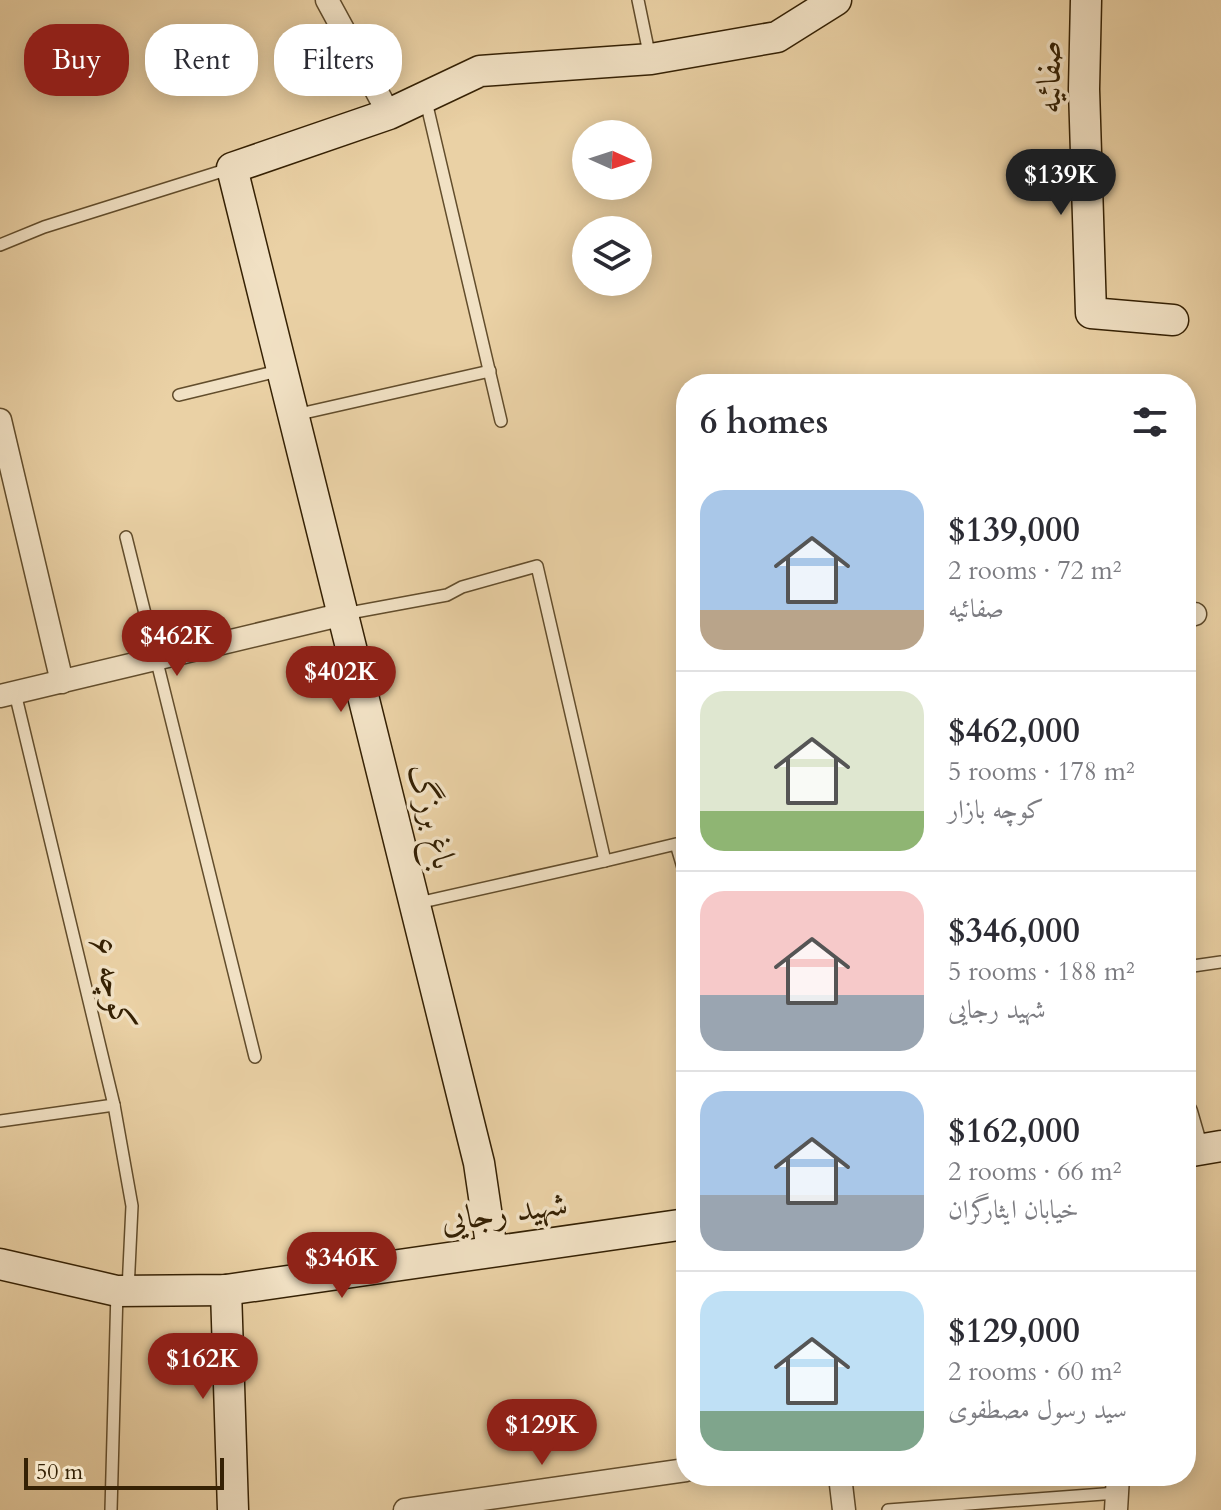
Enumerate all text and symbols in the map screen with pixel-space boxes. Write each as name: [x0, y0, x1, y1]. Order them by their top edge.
chip: Buy: [24, 24, 129, 96]
chip: Rent: [145, 24, 258, 96]
chip: Filters: [274, 24, 402, 96]
street label: صفائیه: [1026, 40, 1072, 114]
north arrow: [572, 120, 652, 200]
map controls: [572, 120, 652, 296]
pin: $139K: [1005, 149, 1117, 217]
text: $139K: [1024, 157, 1098, 192]
button: layers: [572, 216, 652, 296]
text: 6 homes: [700, 399, 828, 445]
icon: filters: [1128, 400, 1172, 444]
text: $139,000: [948, 507, 1080, 553]
icon: home: [764, 522, 860, 618]
text: 2 rooms · 72 m²: [948, 553, 1121, 588]
text: صفائیه: [948, 591, 1004, 626]
pin: $462K: [121, 610, 233, 678]
text: $462K: [140, 618, 214, 653]
pin: $402K: [285, 646, 397, 714]
text: $402K: [304, 654, 378, 689]
text: $462,000: [948, 708, 1080, 754]
icon: home: [764, 723, 860, 819]
text: 5 rooms · 178 m²: [948, 754, 1135, 789]
street label: باغ برزگ: [392, 759, 467, 875]
text: کوچه بازار: [948, 792, 1044, 827]
text: $346,000: [948, 908, 1080, 954]
icon: home: [764, 923, 860, 1019]
street label: کوچه ۶: [79, 931, 147, 1036]
text: 5 rooms · 188 m²: [948, 954, 1135, 989]
text: شهید رجایی: [948, 992, 1046, 1027]
text: $162,000: [948, 1108, 1080, 1154]
icon: home: [764, 1123, 860, 1219]
text: 2 rooms · 66 m²: [948, 1154, 1121, 1189]
street label: شهید رجایی: [438, 1180, 571, 1244]
text: خیابان ایثارگران: [948, 1192, 1079, 1227]
pin: $346K: [286, 1232, 398, 1300]
text: $346K: [305, 1240, 379, 1275]
text: $129,000: [948, 1308, 1080, 1354]
icon: home: [764, 1323, 860, 1419]
pin: $162K: [147, 1333, 259, 1401]
text: $162K: [166, 1341, 240, 1376]
text: 2 rooms · 60 m²: [948, 1354, 1121, 1389]
text: سید رسول مصطفوی: [948, 1392, 1127, 1427]
pin: $129K: [486, 1399, 598, 1467]
text: $129K: [505, 1407, 579, 1442]
scale bar: [24, 1454, 224, 1490]
text: 50 m: [36, 1457, 83, 1487]

